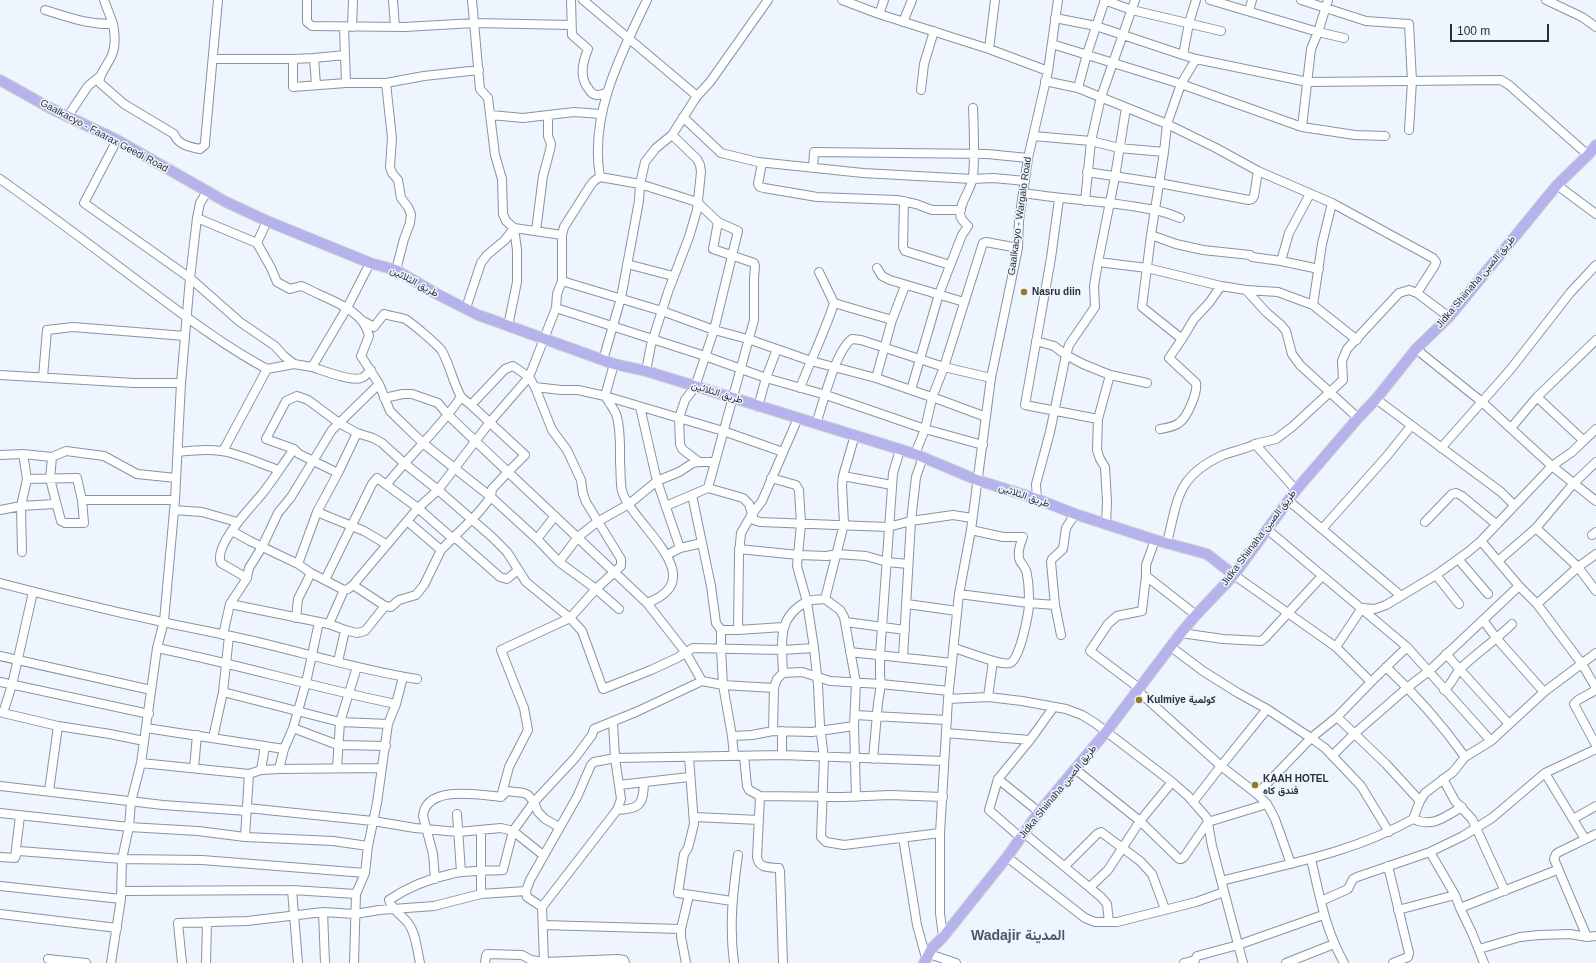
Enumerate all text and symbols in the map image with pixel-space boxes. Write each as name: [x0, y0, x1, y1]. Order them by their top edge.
scale bar: [1452, 16, 1551, 42]
text: 100 m: [1457, 24, 1490, 38]
street label: Gaalkacyo - Faarax Geedi Road: [38, 97, 170, 175]
street label: Gaalkacyo - Wargalo Road: [1006, 156, 1034, 276]
street label: Jidka Shiinaha طريق الصين: [1434, 233, 1518, 331]
street label: طريق الثلاثين: [388, 264, 440, 300]
place label: Nasru diin: [1032, 286, 1081, 298]
marker: Nasru diin: [1019, 287, 1029, 297]
street label: طريق الثلاثين: [690, 379, 744, 407]
street label: طريق الثلاثين: [997, 482, 1051, 510]
street label: Jidka Shiinaha طريق الصين: [1219, 488, 1299, 588]
place label: Kulmiye كولمية: [1147, 694, 1215, 706]
marker: Kulmiye كولمية: [1134, 695, 1144, 705]
street label: Jidka Shiinaha طريق الصين: [1017, 743, 1099, 841]
place label: KAAH HOTEL فندق كاه: [1263, 773, 1329, 796]
marker: KAAH HOTEL فندق كاه: [1250, 780, 1260, 790]
district label: Wadajir المدينة: [971, 928, 1065, 944]

